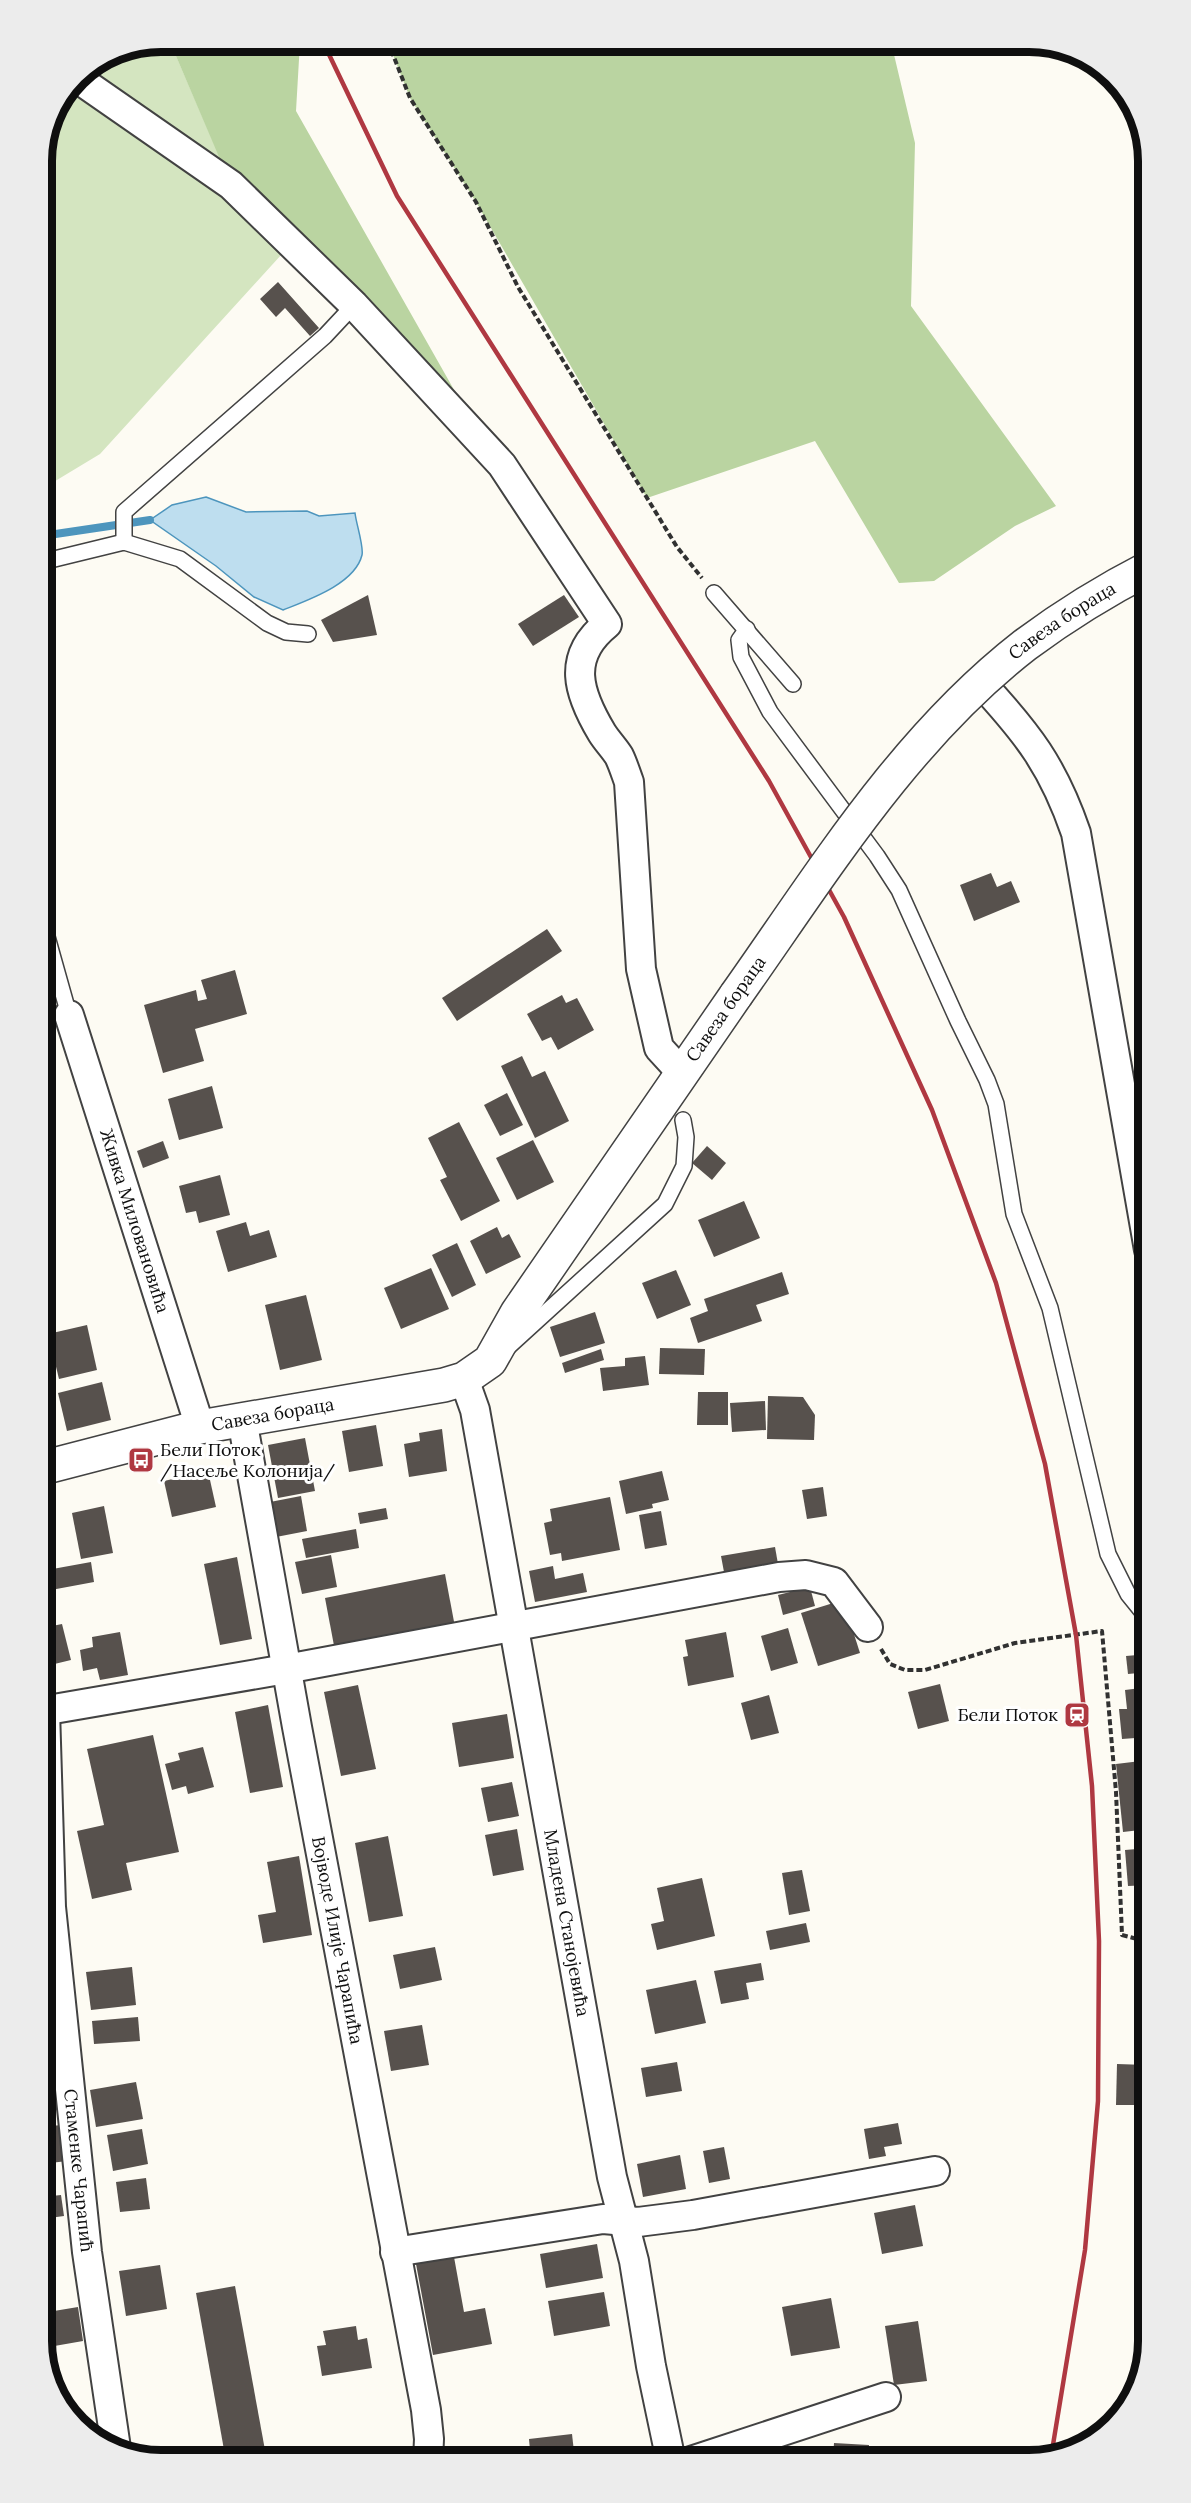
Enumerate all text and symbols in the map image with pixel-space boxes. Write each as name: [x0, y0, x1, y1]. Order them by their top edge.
street label: Савеза бораца: [1004, 577, 1119, 665]
street label: Савеза бораца: [681, 951, 771, 1066]
street label: Живка Миловановића: [95, 1126, 175, 1316]
street label: Савеза бораца: [210, 1392, 336, 1436]
place label: Бели Поток /Насеље Колонија/: [160, 1438, 336, 1482]
bus stop icon: Бели Поток /Насеље Колонија/: [126, 1445, 156, 1475]
station icon: Бели Поток: [1062, 1700, 1092, 1730]
place label: Бели Поток: [957, 1703, 1058, 1726]
street label: Младена Станојевића: [539, 1827, 595, 2018]
street label: Војводе Илије Чарапића: [307, 1834, 369, 2046]
street label: Стаменке Чарапић: [59, 2088, 99, 2253]

